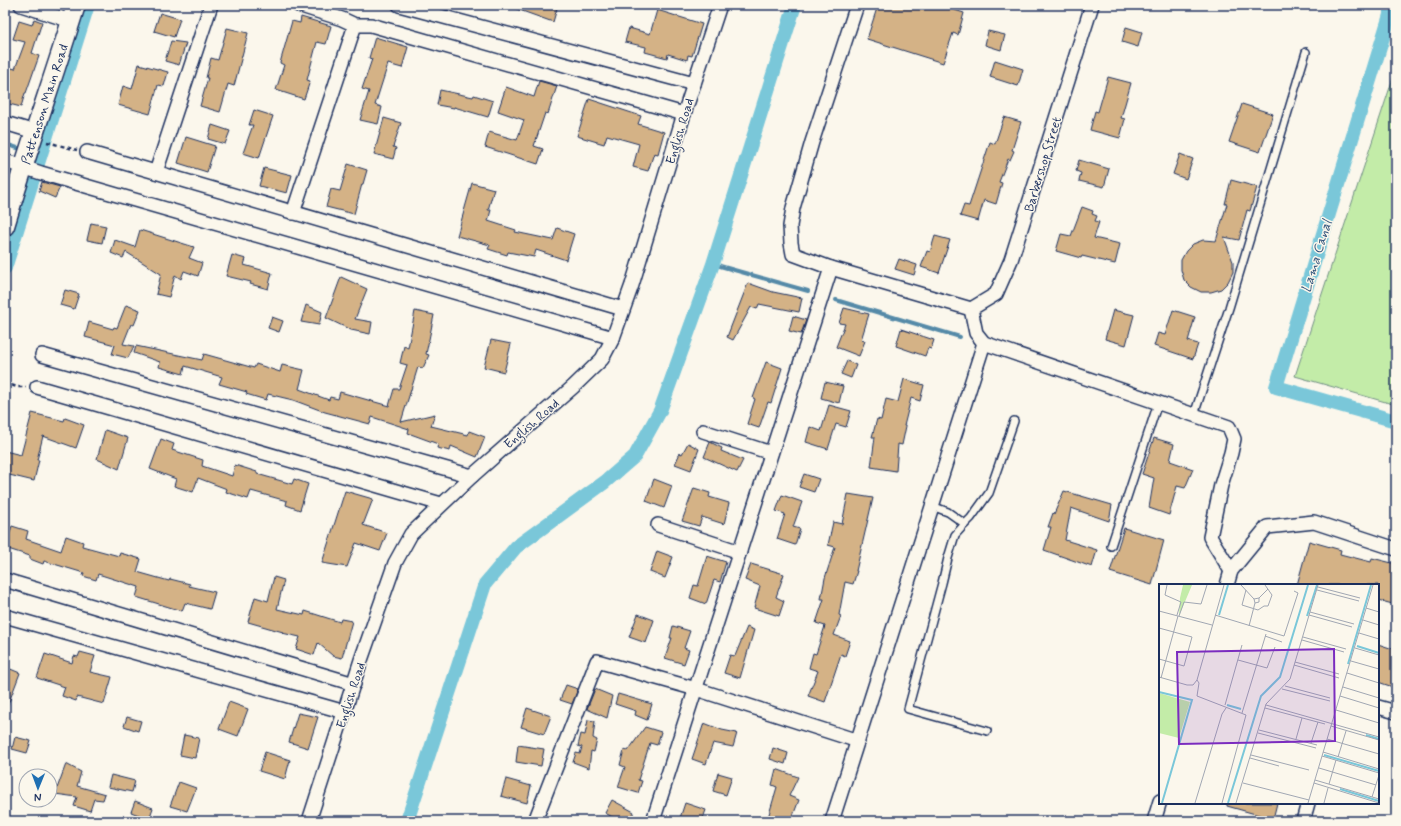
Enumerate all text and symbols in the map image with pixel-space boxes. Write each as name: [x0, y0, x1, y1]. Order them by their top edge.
street label: Pattenson Main Road: [18, 42, 73, 167]
street label: English Road: [662, 96, 700, 167]
street label: Barbershop Street: [1021, 115, 1066, 214]
water label: Lama Canal: [1297, 216, 1337, 295]
street label: English Road: [501, 395, 565, 454]
inset map: [1159, 584, 1379, 804]
street label: English Road: [333, 660, 372, 731]
north arrow: [18, 768, 58, 808]
text: N: [34, 790, 42, 804]

